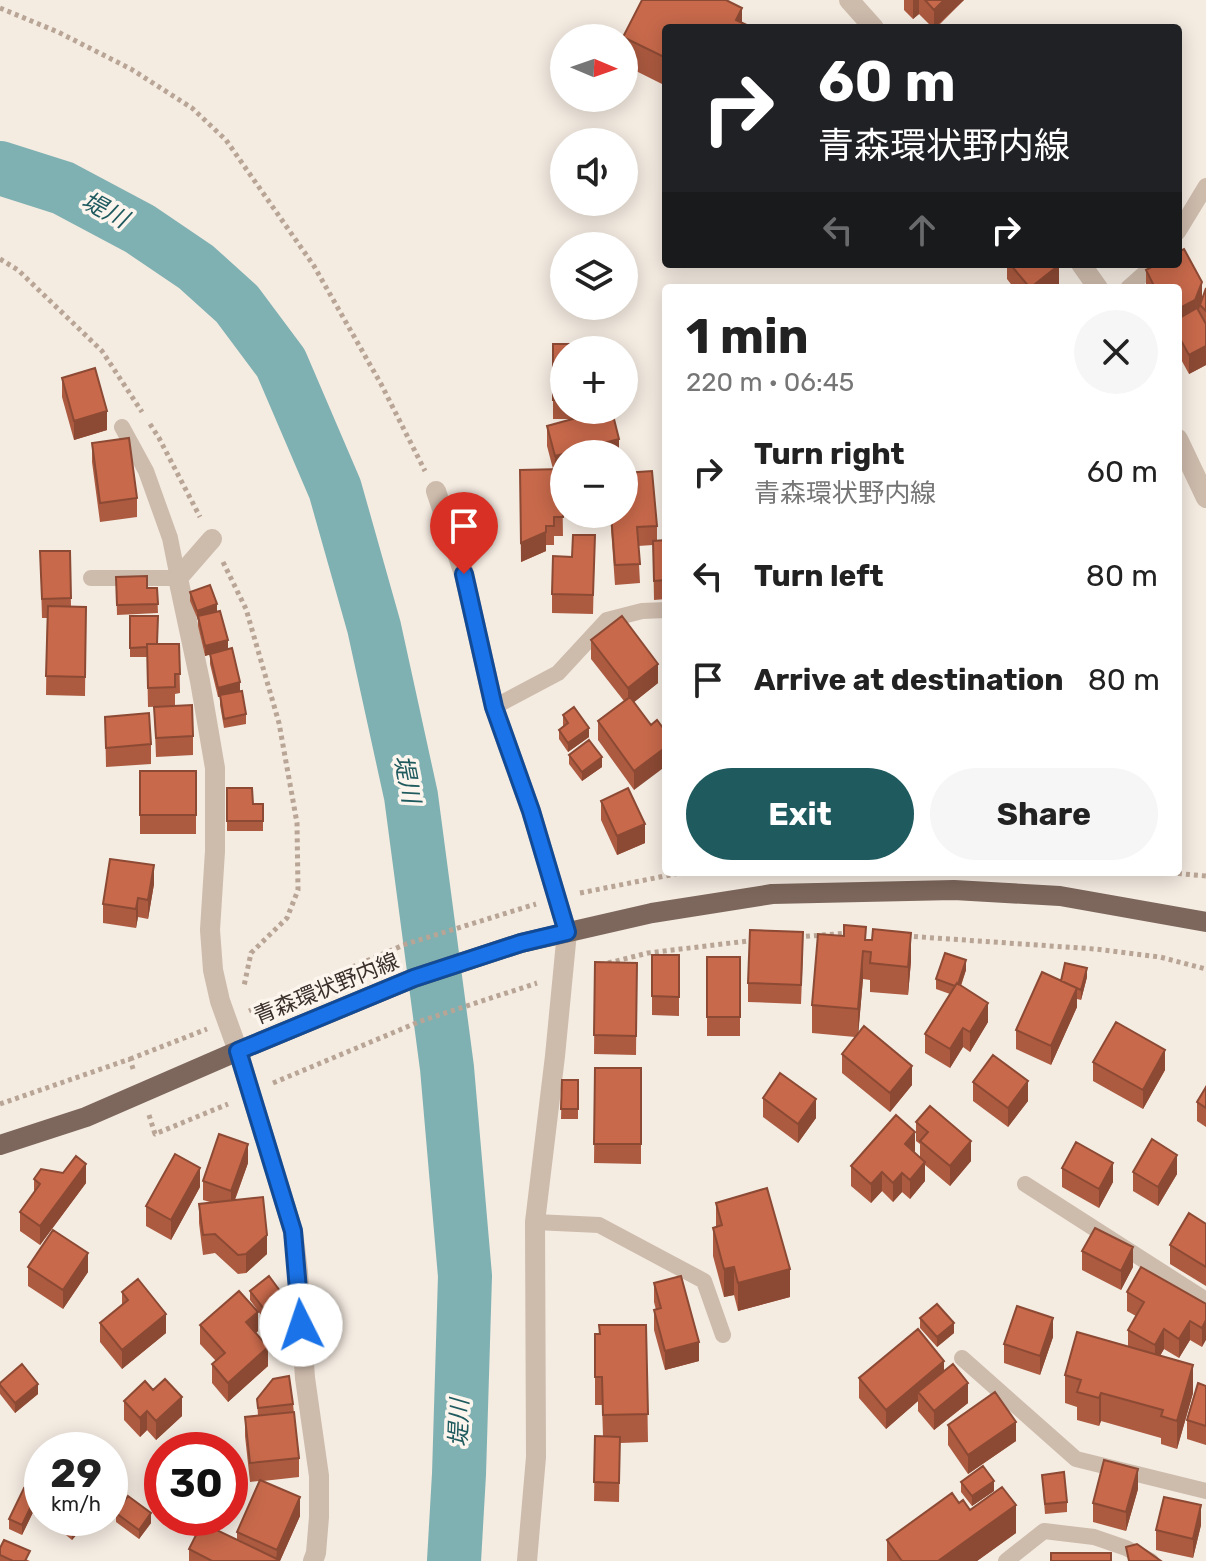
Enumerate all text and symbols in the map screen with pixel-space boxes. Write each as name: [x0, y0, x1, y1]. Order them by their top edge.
north arrow: [550, 24, 638, 112]
map controls: [550, 24, 638, 528]
text: 60 m: [818, 49, 956, 115]
icon: right: [686, 56, 790, 160]
text: 青森環状野内線: [818, 124, 1070, 167]
button: sound: [550, 128, 638, 216]
water label: 堤川: [77, 186, 135, 235]
icon: left: [816, 208, 860, 252]
icon: ahead: [900, 208, 944, 252]
icon: right: [984, 208, 1028, 252]
button: layers: [550, 232, 638, 320]
text: 1 min: [686, 308, 809, 365]
button: close: [1074, 310, 1158, 394]
button: +: [550, 336, 638, 424]
text: 220 m · 06:45: [686, 367, 854, 398]
text: Turn right: [754, 436, 905, 472]
button: −: [550, 440, 638, 528]
icon: right: [686, 450, 730, 494]
text: 60 m: [1087, 454, 1158, 490]
text: 青森環状野内線: [754, 478, 936, 509]
pin: [430, 492, 498, 574]
icon: arrive: [442, 504, 486, 548]
icon: left: [686, 554, 730, 598]
text: Turn left: [754, 558, 884, 594]
text: 80 m: [1086, 558, 1158, 594]
icon: arrive: [686, 658, 730, 702]
text: Arrive at destination: [754, 662, 1064, 698]
text: 80 m: [1088, 662, 1160, 698]
water label: 堤川: [389, 753, 426, 808]
button: Exit: [686, 768, 914, 860]
button: Share: [930, 768, 1158, 860]
street label: 青森環状野内線: [250, 947, 403, 1030]
position arrow: [259, 1283, 343, 1367]
water label: 堤川: [444, 1396, 474, 1447]
speed limit sign: 30: [144, 1432, 248, 1536]
text: 29: [50, 1450, 102, 1497]
text: km/h: [51, 1492, 101, 1516]

